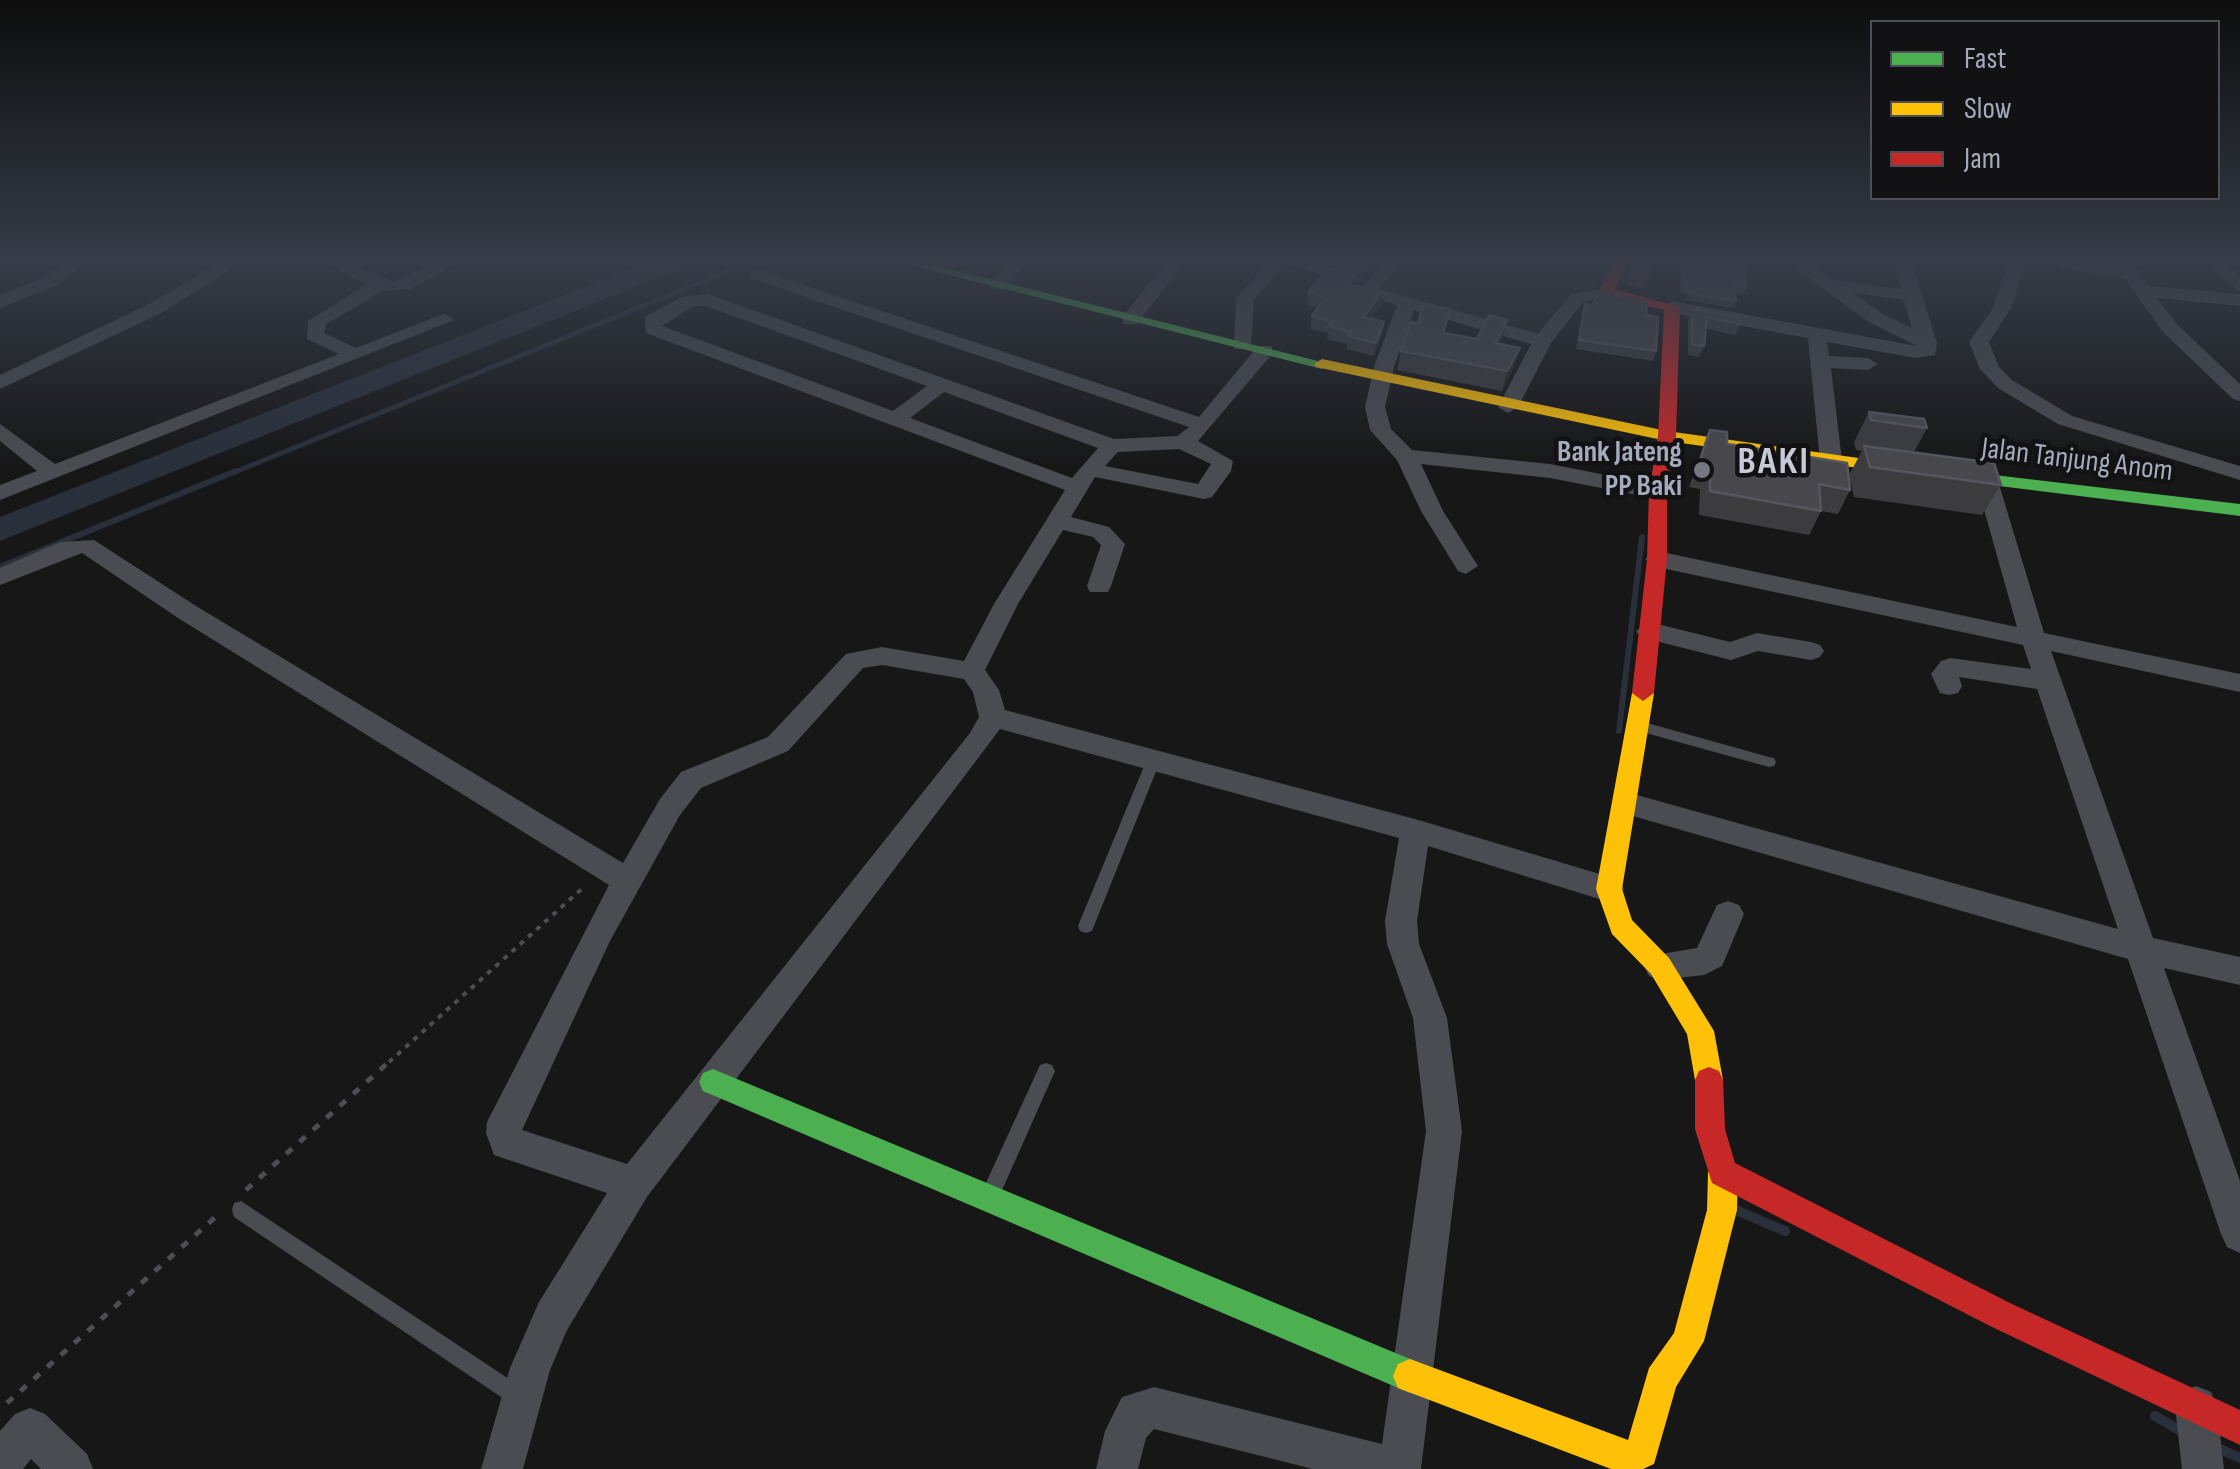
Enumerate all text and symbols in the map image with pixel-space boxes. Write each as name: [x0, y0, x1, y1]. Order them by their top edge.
legend: [1870, 20, 2220, 200]
text: Fast: [1964, 41, 2006, 77]
text: Slow: [1964, 91, 2012, 127]
text: Jam: [1964, 141, 2001, 177]
street label: Jalan Tanjung Anom: [1979, 431, 2175, 491]
place label: Bank Jateng PP Baki: [1557, 435, 1682, 506]
district label: BAKI: [1737, 440, 1811, 486]
marker: Bank Jateng PP Baki: [1691, 459, 1713, 481]

